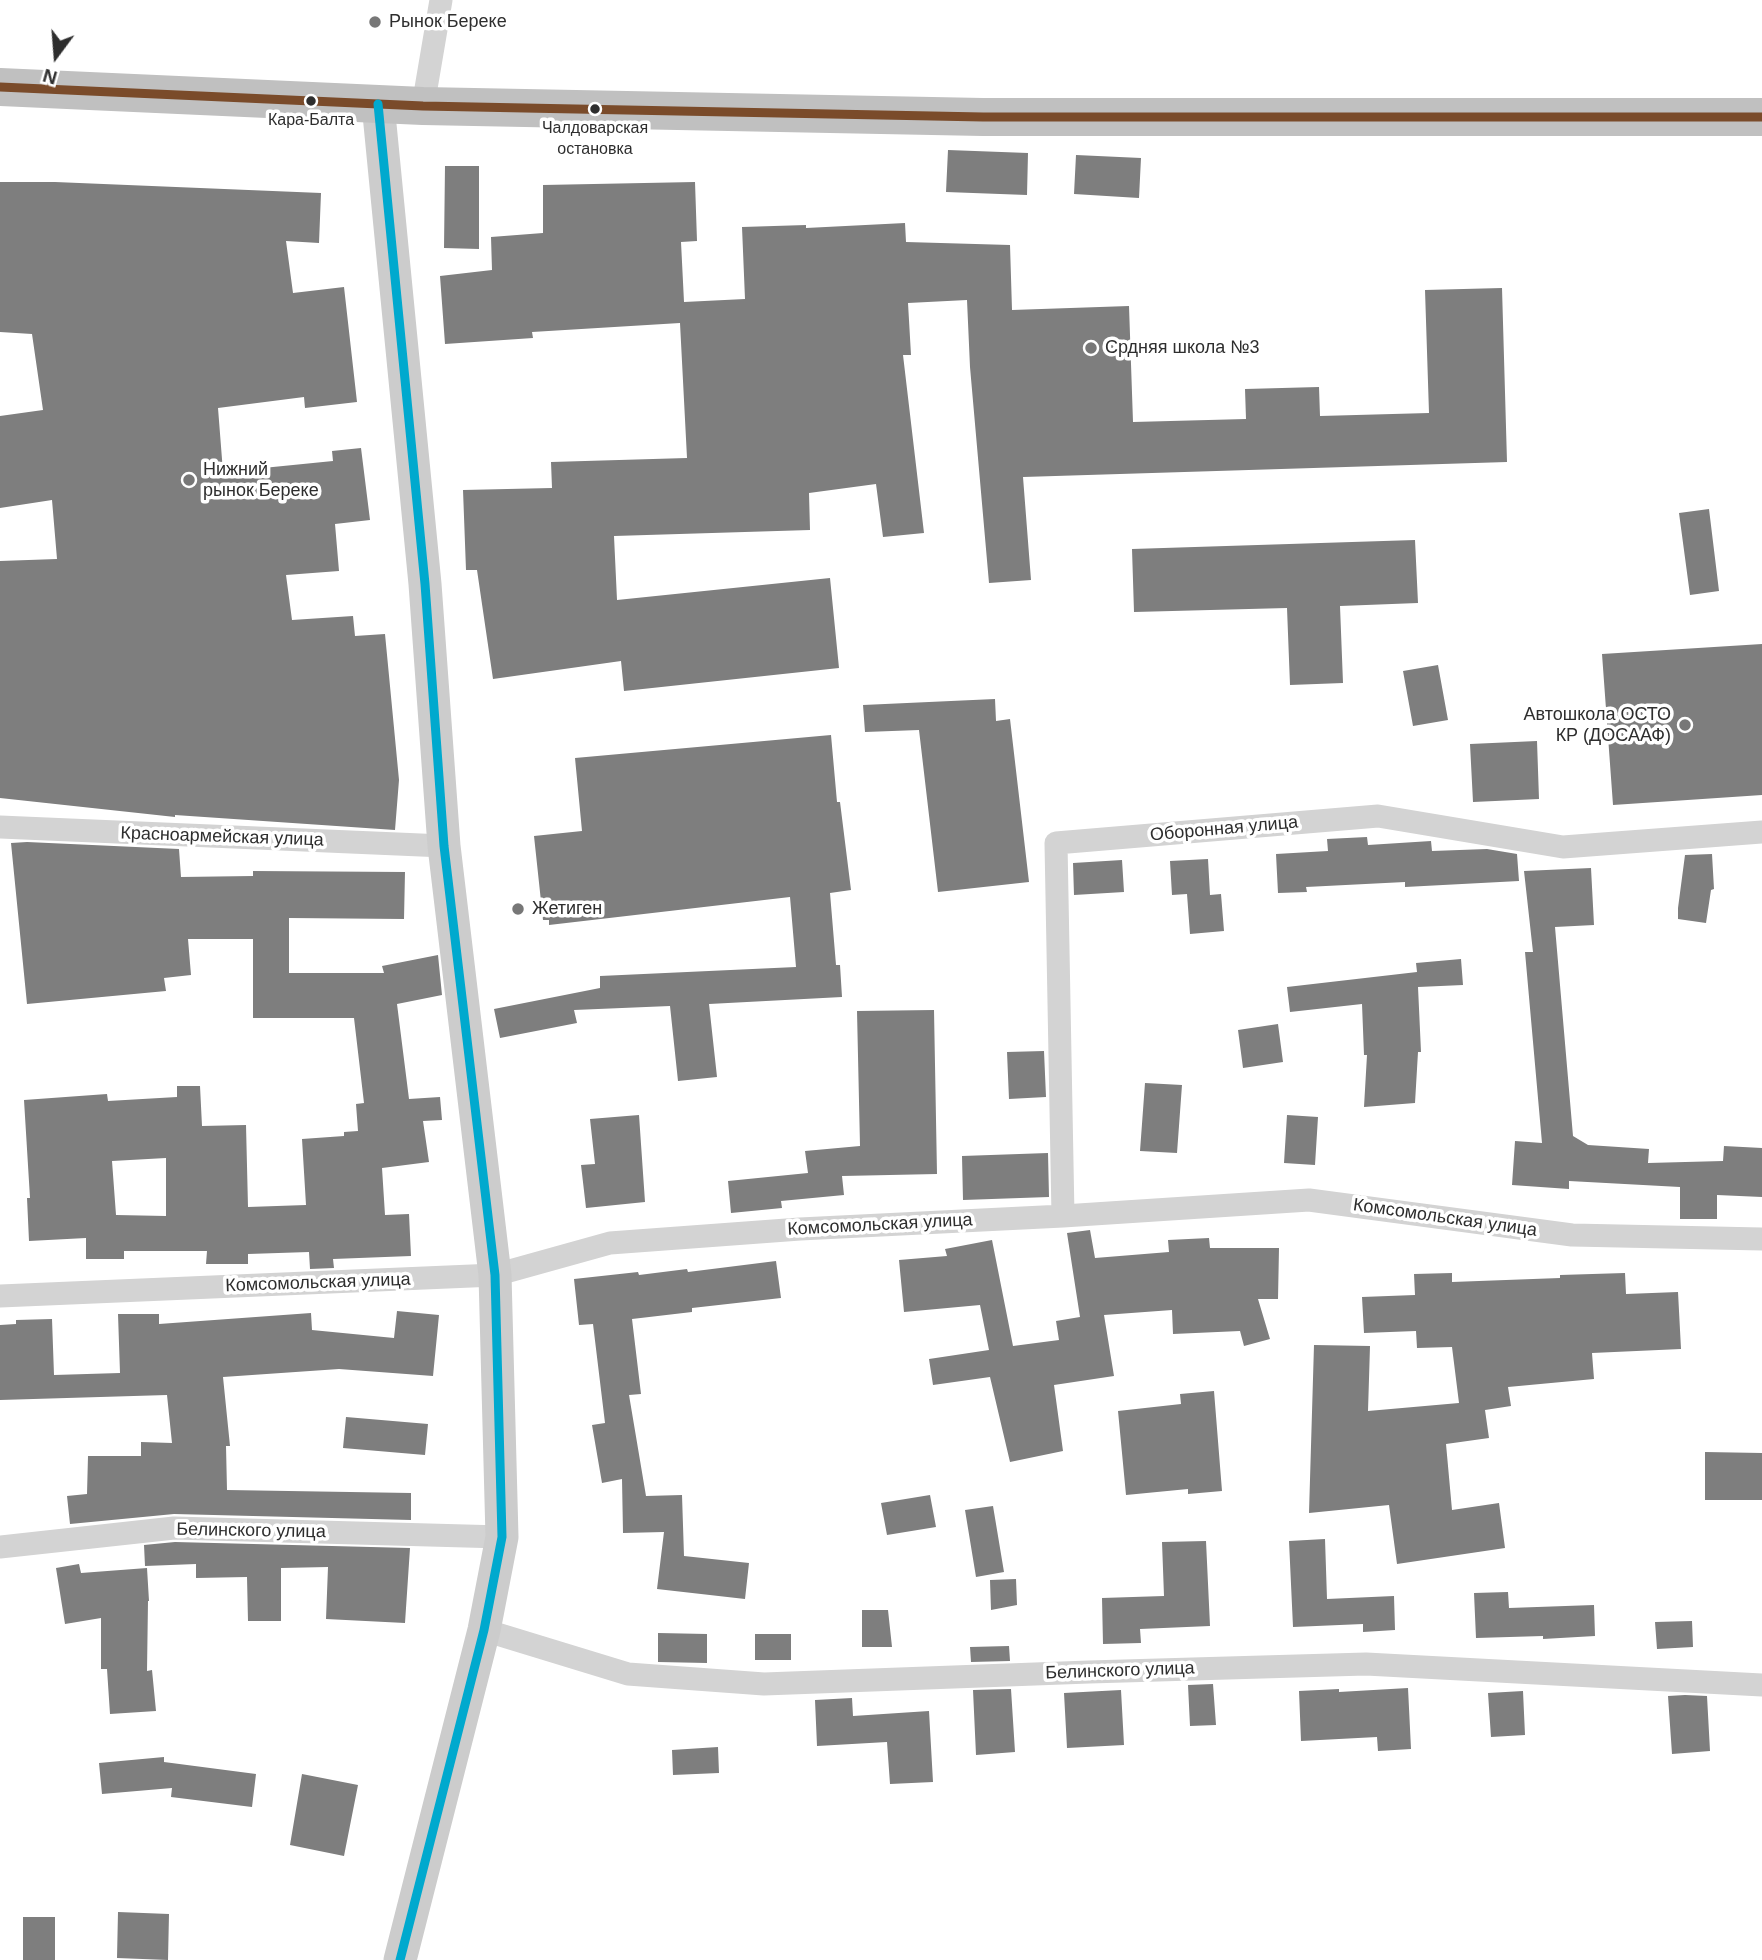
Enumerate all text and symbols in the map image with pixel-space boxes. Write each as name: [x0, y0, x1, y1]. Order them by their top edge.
place label: Рынок Береке: [389, 11, 507, 33]
marker: Рынок Береке: [367, 14, 383, 30]
north arrow: [21, 21, 91, 91]
text: N: [41, 65, 60, 89]
marker: Кара-Балта: [304, 94, 318, 108]
marker: Чалдоварская остановка: [588, 102, 602, 116]
place label: Кара-Балта: [268, 111, 354, 131]
place label: Чалдоварская остановка: [542, 119, 648, 157]
place label: Срдняя школа №3: [1105, 337, 1260, 359]
marker: Срдняя школа №3: [1083, 340, 1099, 356]
place label: Нижний рынок Береке: [203, 459, 319, 502]
marker: Нижний рынок Береке: [181, 472, 197, 488]
place label: Автошкола ОСТО КР (ДОСААФ): [1524, 704, 1671, 746]
marker: Автошкола ОСТО КР (ДОСААФ): [1677, 717, 1693, 733]
street label: Оборонная улица: [1149, 812, 1299, 846]
street label: Красноармейская улица: [120, 823, 324, 851]
place label: Жетиген: [532, 898, 602, 920]
marker: Жетиген: [510, 901, 526, 917]
street label: Комсомольская улица: [1352, 1194, 1538, 1242]
street label: Комсомольская улица: [787, 1209, 973, 1241]
street label: Комсомольская улица: [225, 1269, 411, 1297]
street label: Белинского улица: [176, 1519, 326, 1543]
street label: Белинского улица: [1045, 1658, 1195, 1684]

